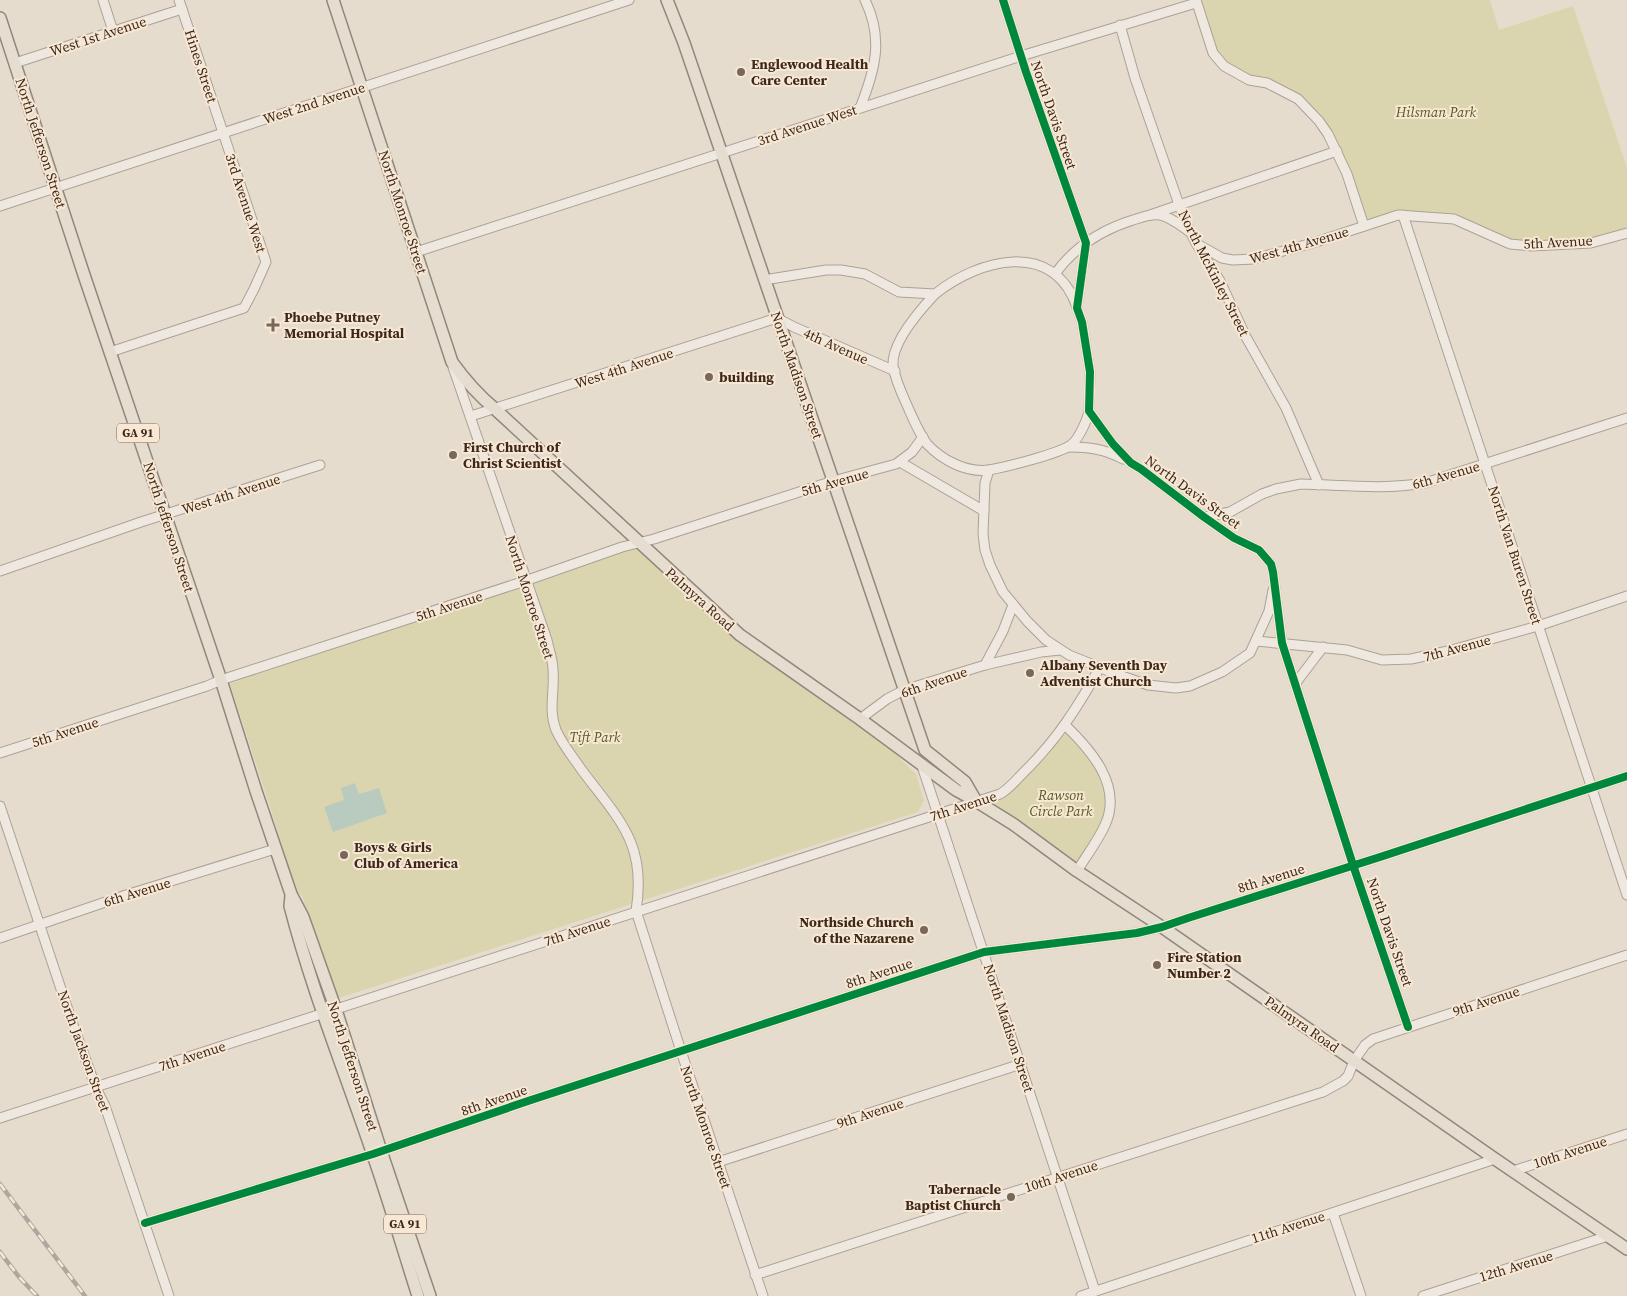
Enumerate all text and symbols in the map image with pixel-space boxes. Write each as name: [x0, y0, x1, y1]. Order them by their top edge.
street label: West 1st Avenue: [47, 11, 149, 61]
street label: Hines Street: [180, 27, 222, 106]
place label: Englewood Health Care Center: [751, 54, 869, 90]
street label: North Davis Street: [1026, 58, 1082, 172]
marker: Englewood Health Care Center: [735, 66, 747, 78]
street label: North Jefferson Street: [11, 75, 72, 211]
street label: West 2nd Avenue: [260, 77, 368, 129]
street label: 3rd Avenue West: [755, 99, 860, 150]
park label: Hilsman Park: [1395, 102, 1477, 122]
street label: North Monroe Street: [374, 148, 433, 277]
street label: 3rd Avenue West: [221, 151, 272, 256]
street label: North McKinley Street: [1174, 207, 1255, 340]
street label: West 4th Avenue: [1247, 221, 1351, 269]
street label: 5th Avenue: [1523, 230, 1593, 254]
place label: Phoebe Putney Memorial Hospital: [284, 307, 405, 343]
street label: North Madison Street: [766, 309, 828, 442]
marker: Phoebe Putney Memorial Hospital: [266, 318, 280, 332]
street label: 4th Avenue: [800, 323, 872, 369]
street label: West 4th Avenue: [572, 343, 676, 393]
place label: building: [719, 367, 774, 387]
marker: building: [703, 371, 715, 383]
road number: GA 91: [117, 423, 159, 442]
place label: First Church of Christ Scientist: [463, 437, 562, 473]
marker: First Church of Christ Scientist: [447, 449, 459, 461]
street label: North Davis Street: [1141, 450, 1245, 534]
street label: 6th Avenue: [1410, 456, 1482, 494]
street label: North Jefferson Street: [139, 459, 200, 595]
street label: 5th Avenue: [799, 463, 871, 501]
street label: West 4th Avenue: [179, 469, 283, 519]
street label: North Van Buren Street: [1483, 483, 1547, 627]
street label: North Monroe Street: [501, 533, 560, 662]
street label: Palmyra Road: [661, 563, 739, 636]
street label: 5th Avenue: [413, 586, 485, 626]
street label: 7th Avenue: [1421, 629, 1493, 667]
place label: Albany Seventh Day Adventist Church: [1040, 655, 1168, 691]
street label: 6th Avenue: [898, 661, 970, 703]
marker: Albany Seventh Day Adventist Church: [1024, 667, 1036, 679]
street label: 5th Avenue: [29, 712, 101, 752]
park label: Tift Park: [570, 727, 621, 747]
park label: Rawson Circle Park: [1030, 785, 1093, 821]
street label: 7th Avenue: [927, 786, 999, 826]
place label: Boys & Girls Club of America: [354, 837, 459, 873]
marker: Boys & Girls Club of America: [338, 849, 350, 861]
street label: 8th Avenue: [1235, 858, 1307, 898]
street label: 6th Avenue: [101, 872, 173, 912]
street label: North Davis Street: [1362, 875, 1418, 989]
street label: 7th Avenue: [541, 911, 613, 951]
place label: Northside Church of the Nazarene: [799, 912, 914, 948]
marker: Northside Church of the Nazarene: [918, 924, 930, 936]
place label: Fire Station Number 2: [1167, 947, 1242, 983]
street label: 8th Avenue: [843, 953, 915, 993]
marker: Fire Station Number 2: [1151, 959, 1163, 971]
street label: North Madison Street: [979, 961, 1039, 1095]
street label: 9th Avenue: [1450, 981, 1522, 1021]
street label: North Jackson Street: [53, 987, 115, 1115]
street label: Palmyra Road: [1261, 991, 1343, 1057]
street label: North Jefferson Street: [323, 998, 384, 1134]
street label: 7th Avenue: [156, 1036, 228, 1076]
street label: North Monroe Street: [676, 1063, 737, 1192]
street label: 8th Avenue: [458, 1079, 530, 1121]
street label: 9th Avenue: [834, 1093, 906, 1133]
street label: 10th Avenue: [1531, 1131, 1609, 1173]
street label: 10th Avenue: [1022, 1155, 1100, 1197]
place label: Tabernacle Baptist Church: [905, 1179, 1001, 1215]
marker: Tabernacle Baptist Church: [1005, 1191, 1017, 1203]
street label: 11th Avenue: [1249, 1206, 1327, 1248]
road number: GA 91: [384, 1214, 426, 1234]
street label: 12th Avenue: [1477, 1245, 1555, 1287]

